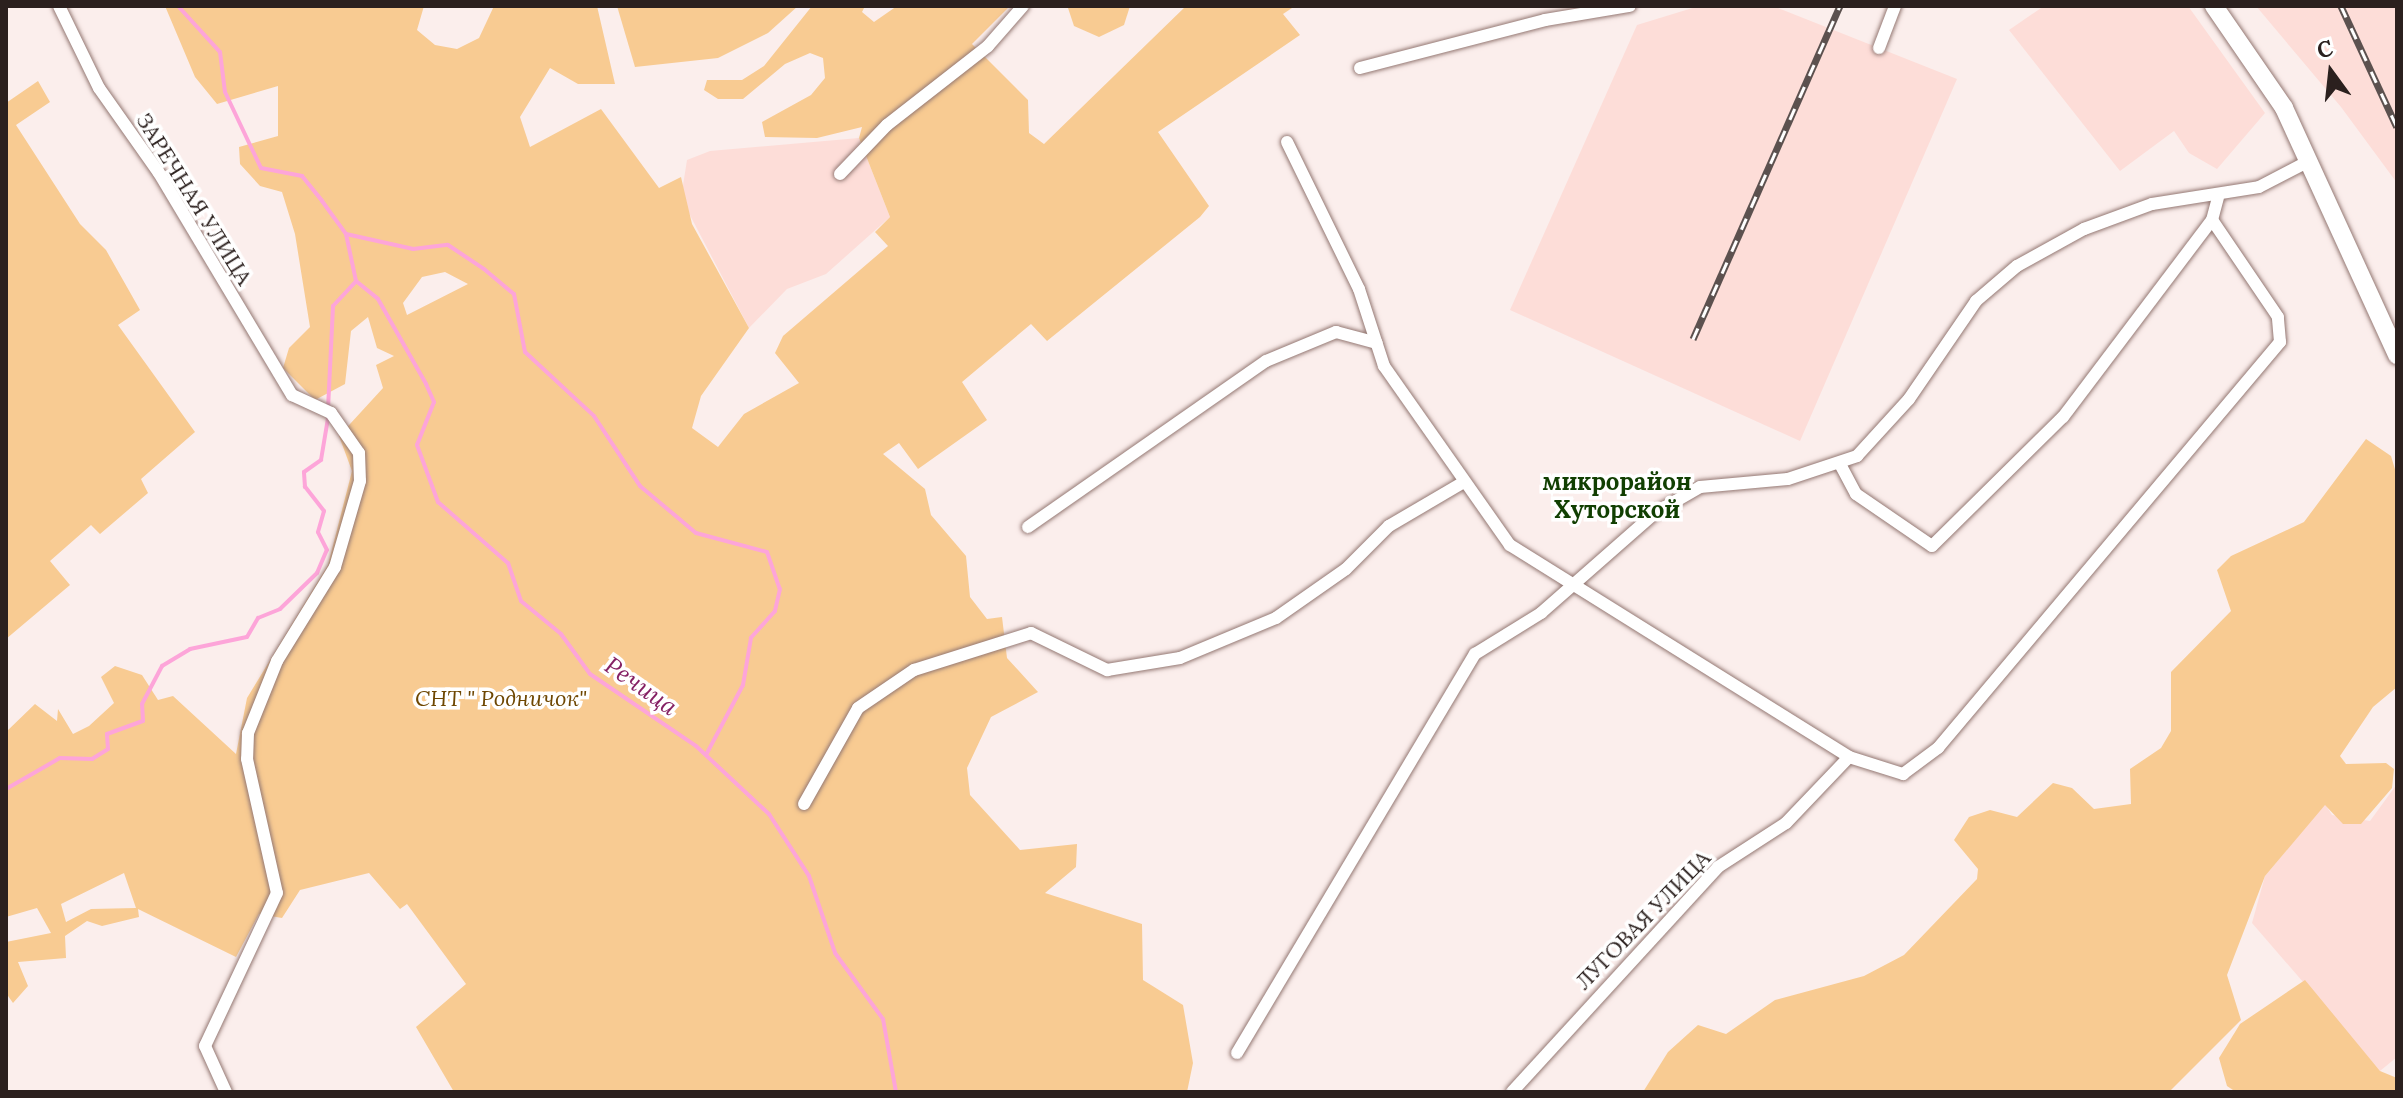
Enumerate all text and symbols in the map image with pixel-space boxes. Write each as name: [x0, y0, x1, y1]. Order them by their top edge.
north arrow: [2291, 32, 2371, 112]
text: С: [2314, 33, 2336, 64]
street label: ЗАРЕЧНАЯ УЛИЦА: [130, 108, 258, 290]
district label: микрорайон Хуторской: [1542, 468, 1692, 524]
water label: Речица: [599, 651, 683, 721]
park label: СНТ " Родничок": [415, 686, 587, 712]
street label: ЛУГОВАЯ УЛИЦА: [1570, 845, 1716, 995]

